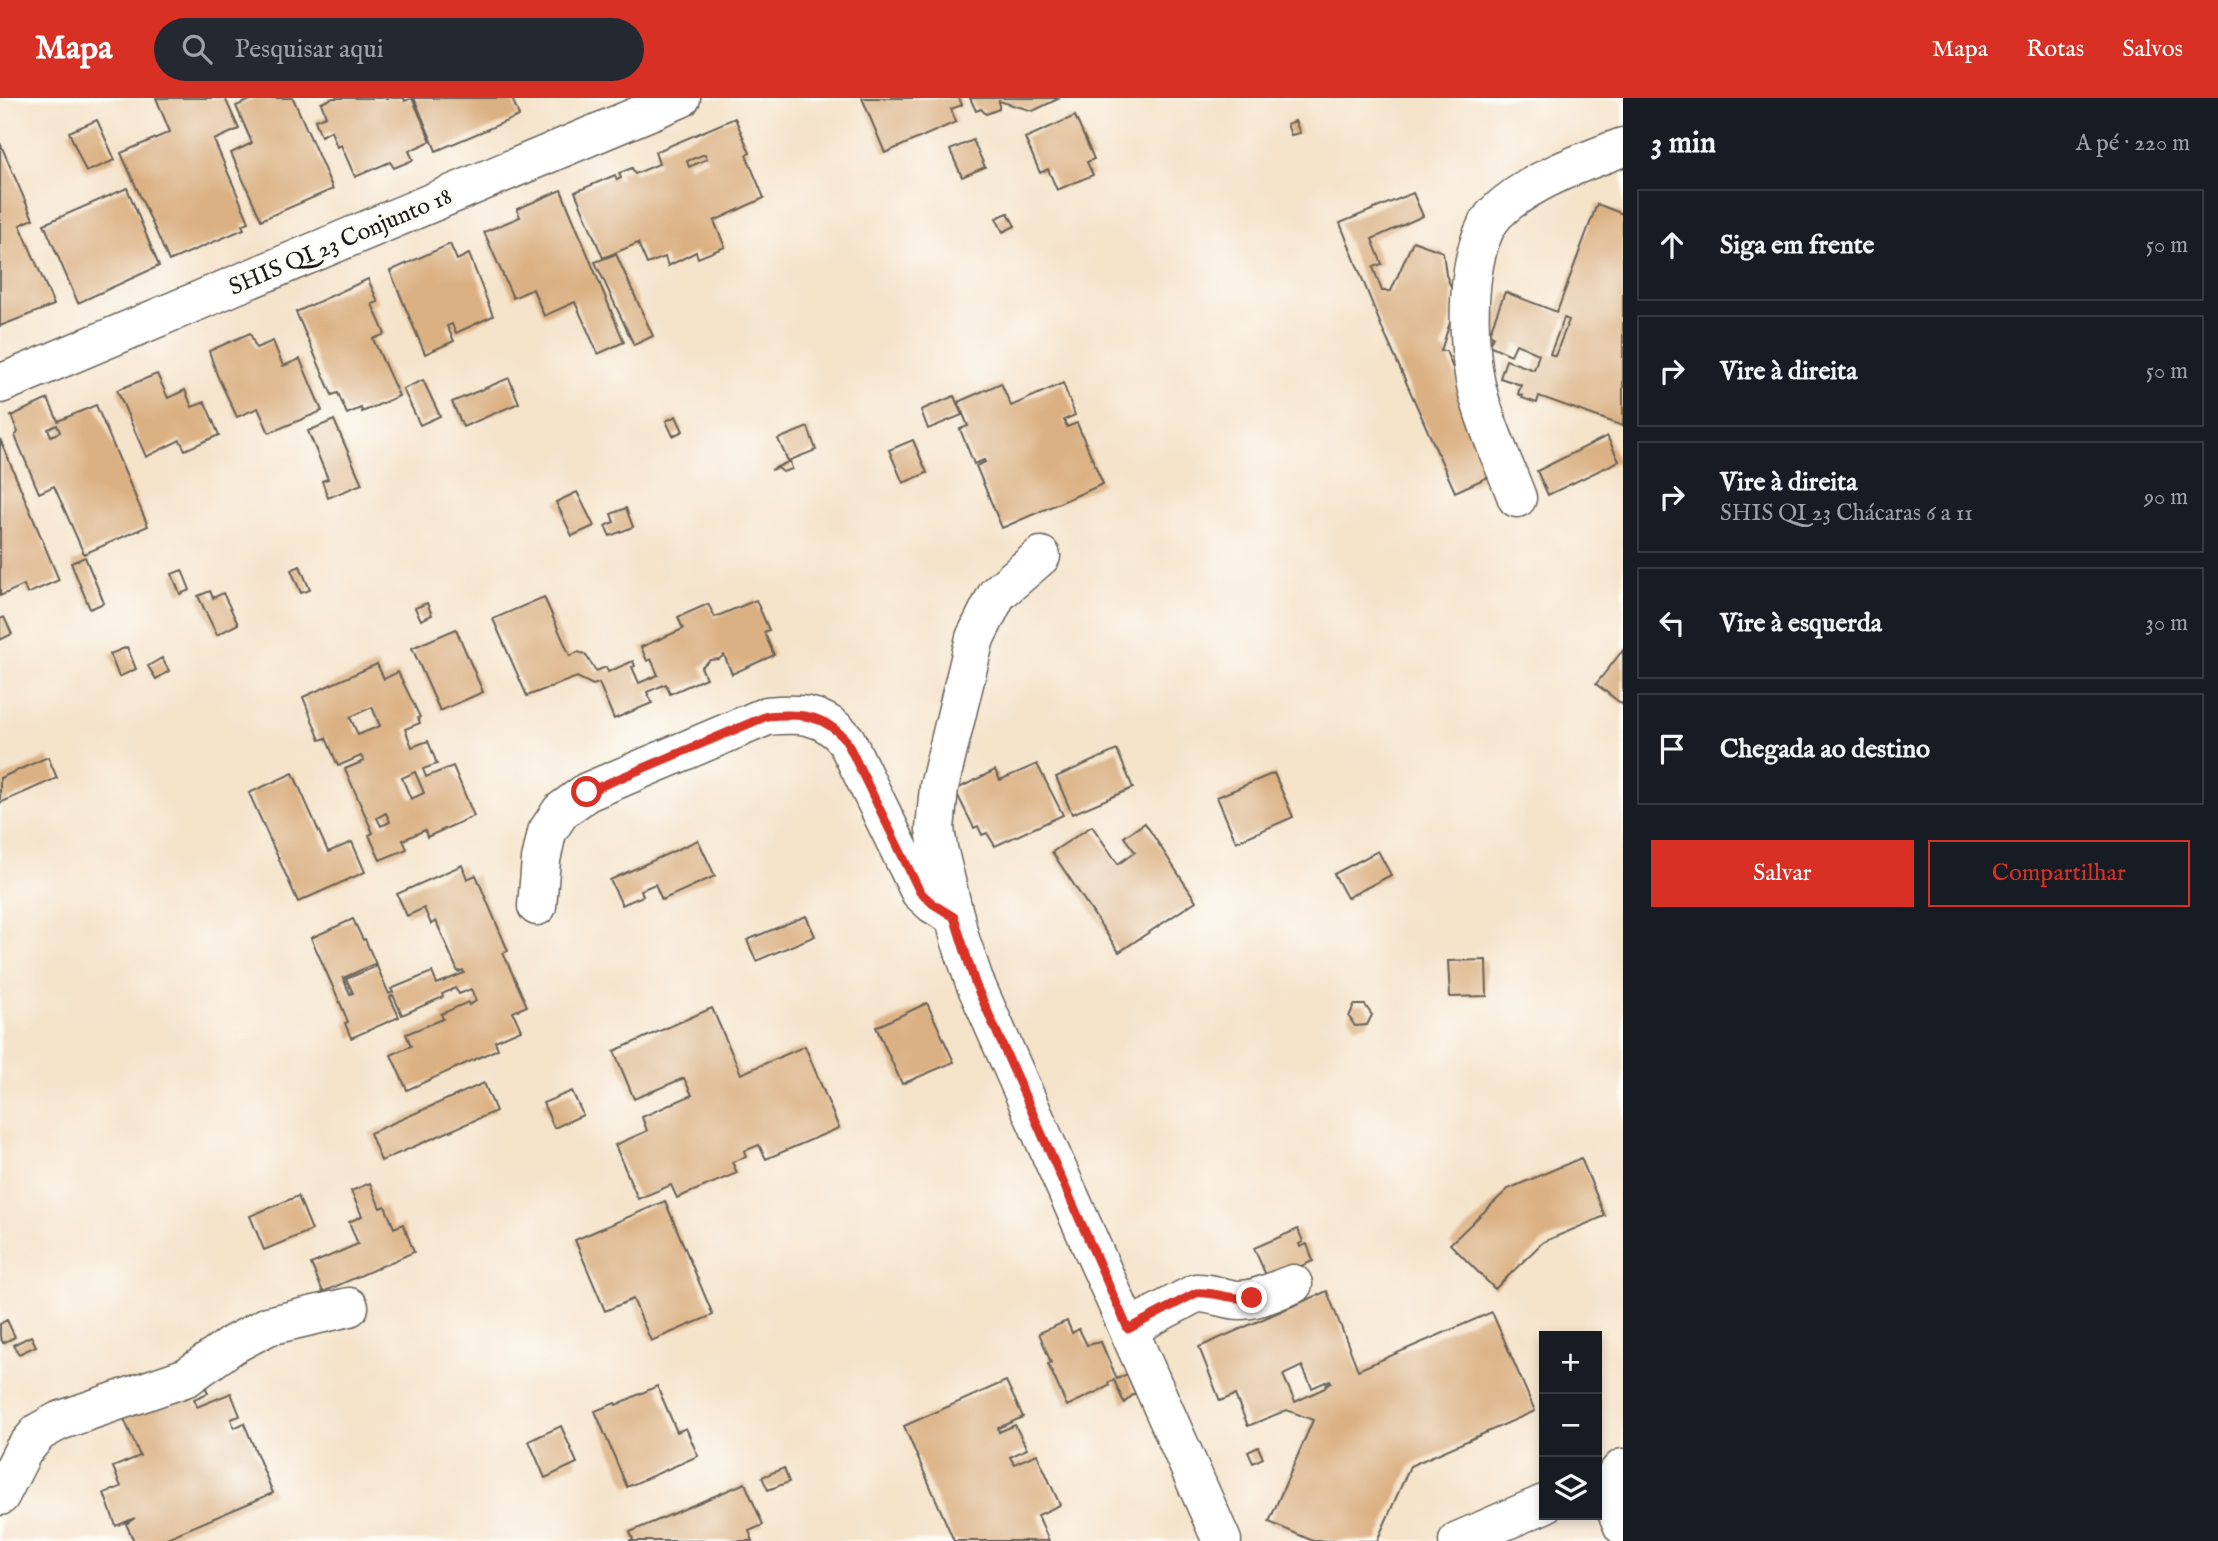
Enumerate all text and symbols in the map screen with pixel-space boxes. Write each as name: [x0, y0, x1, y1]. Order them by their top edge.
search box: [154, 18, 644, 81]
text: Mapa: [35, 28, 112, 70]
icon: search: [178, 30, 216, 68]
text: Pesquisar aqui: [234, 33, 384, 66]
text: Mapa: [1932, 34, 1988, 65]
text: Rotas: [2026, 34, 2084, 65]
text: Salvos: [2122, 34, 2183, 65]
text: 3 min: [1651, 125, 1716, 163]
text: A pé · 220 m: [2076, 129, 2190, 158]
street label: SHIS QI 23 Conjunto 18: [224, 181, 457, 303]
icon: ahead: [1653, 226, 1691, 264]
text: Siga em frente: [1720, 229, 1875, 262]
text: 50 m: [2146, 231, 2188, 260]
icon: right: [1653, 352, 1691, 390]
text: Vire à direita: [1720, 355, 1857, 388]
text: 50 m: [2146, 357, 2188, 386]
text: Vire à direita: [1720, 466, 1857, 499]
icon: right: [1653, 478, 1691, 516]
text: 90 m: [2144, 483, 2188, 512]
text: SHIS QI 23 Chácaras 6 a 11: [1720, 499, 1973, 528]
icon: left: [1653, 604, 1691, 642]
text: Vire à esquerda: [1720, 607, 1882, 640]
text: 30 m: [2145, 609, 2188, 638]
icon: arrive: [1653, 730, 1691, 768]
text: Chegada ao destino: [1720, 733, 1930, 766]
route start: [571, 776, 602, 807]
button: Salvar: [1651, 840, 1914, 907]
button: Compartilhar: [1928, 840, 2190, 907]
route end: [1236, 1282, 1267, 1313]
map controls: [1539, 1331, 1602, 1520]
button: +: [1539, 1331, 1602, 1394]
button: −: [1539, 1394, 1602, 1457]
button: layers: [1539, 1457, 1602, 1520]

